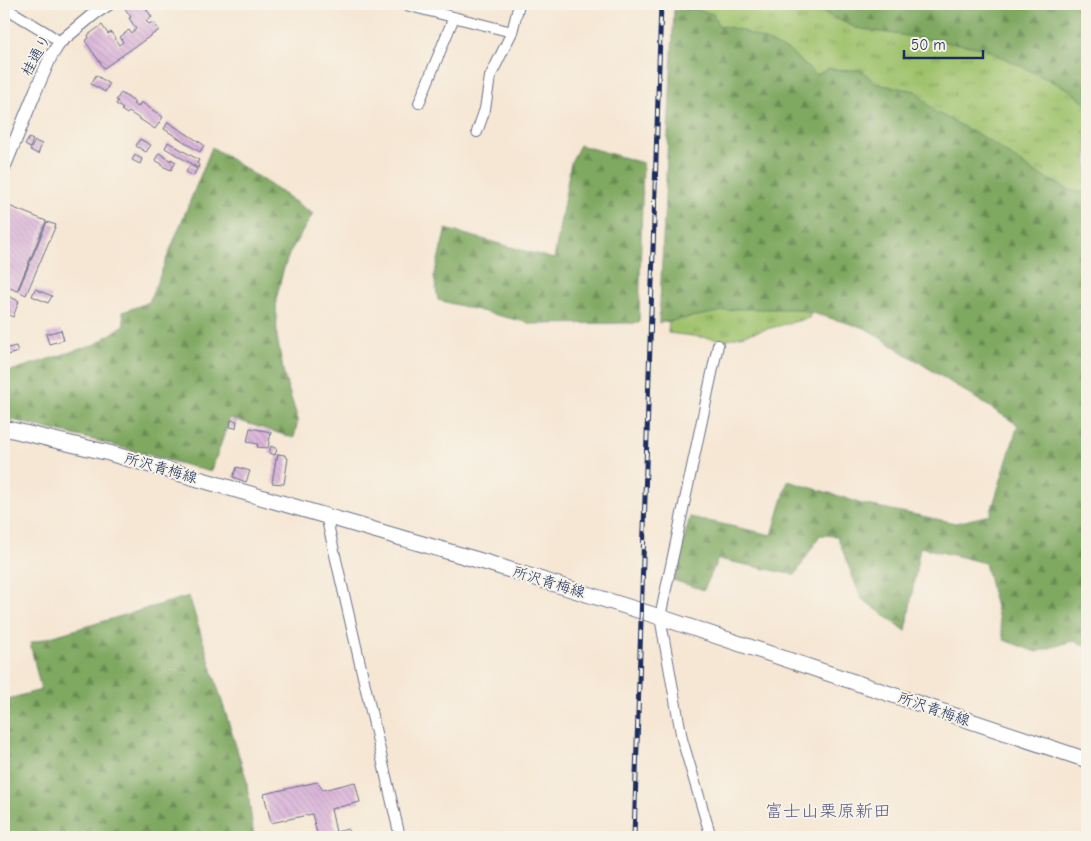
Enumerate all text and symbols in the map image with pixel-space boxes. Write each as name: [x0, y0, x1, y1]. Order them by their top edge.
scale bar: [904, 28, 982, 60]
street label: 桂通り: [17, 31, 55, 79]
text: 50 m: [911, 36, 946, 54]
street label: 所沢青梅線: [122, 449, 200, 487]
street label: 所沢青梅線: [510, 562, 588, 602]
street label: 所沢青梅線: [896, 688, 972, 730]
district label: 富士山栗原新田: [765, 801, 891, 822]

